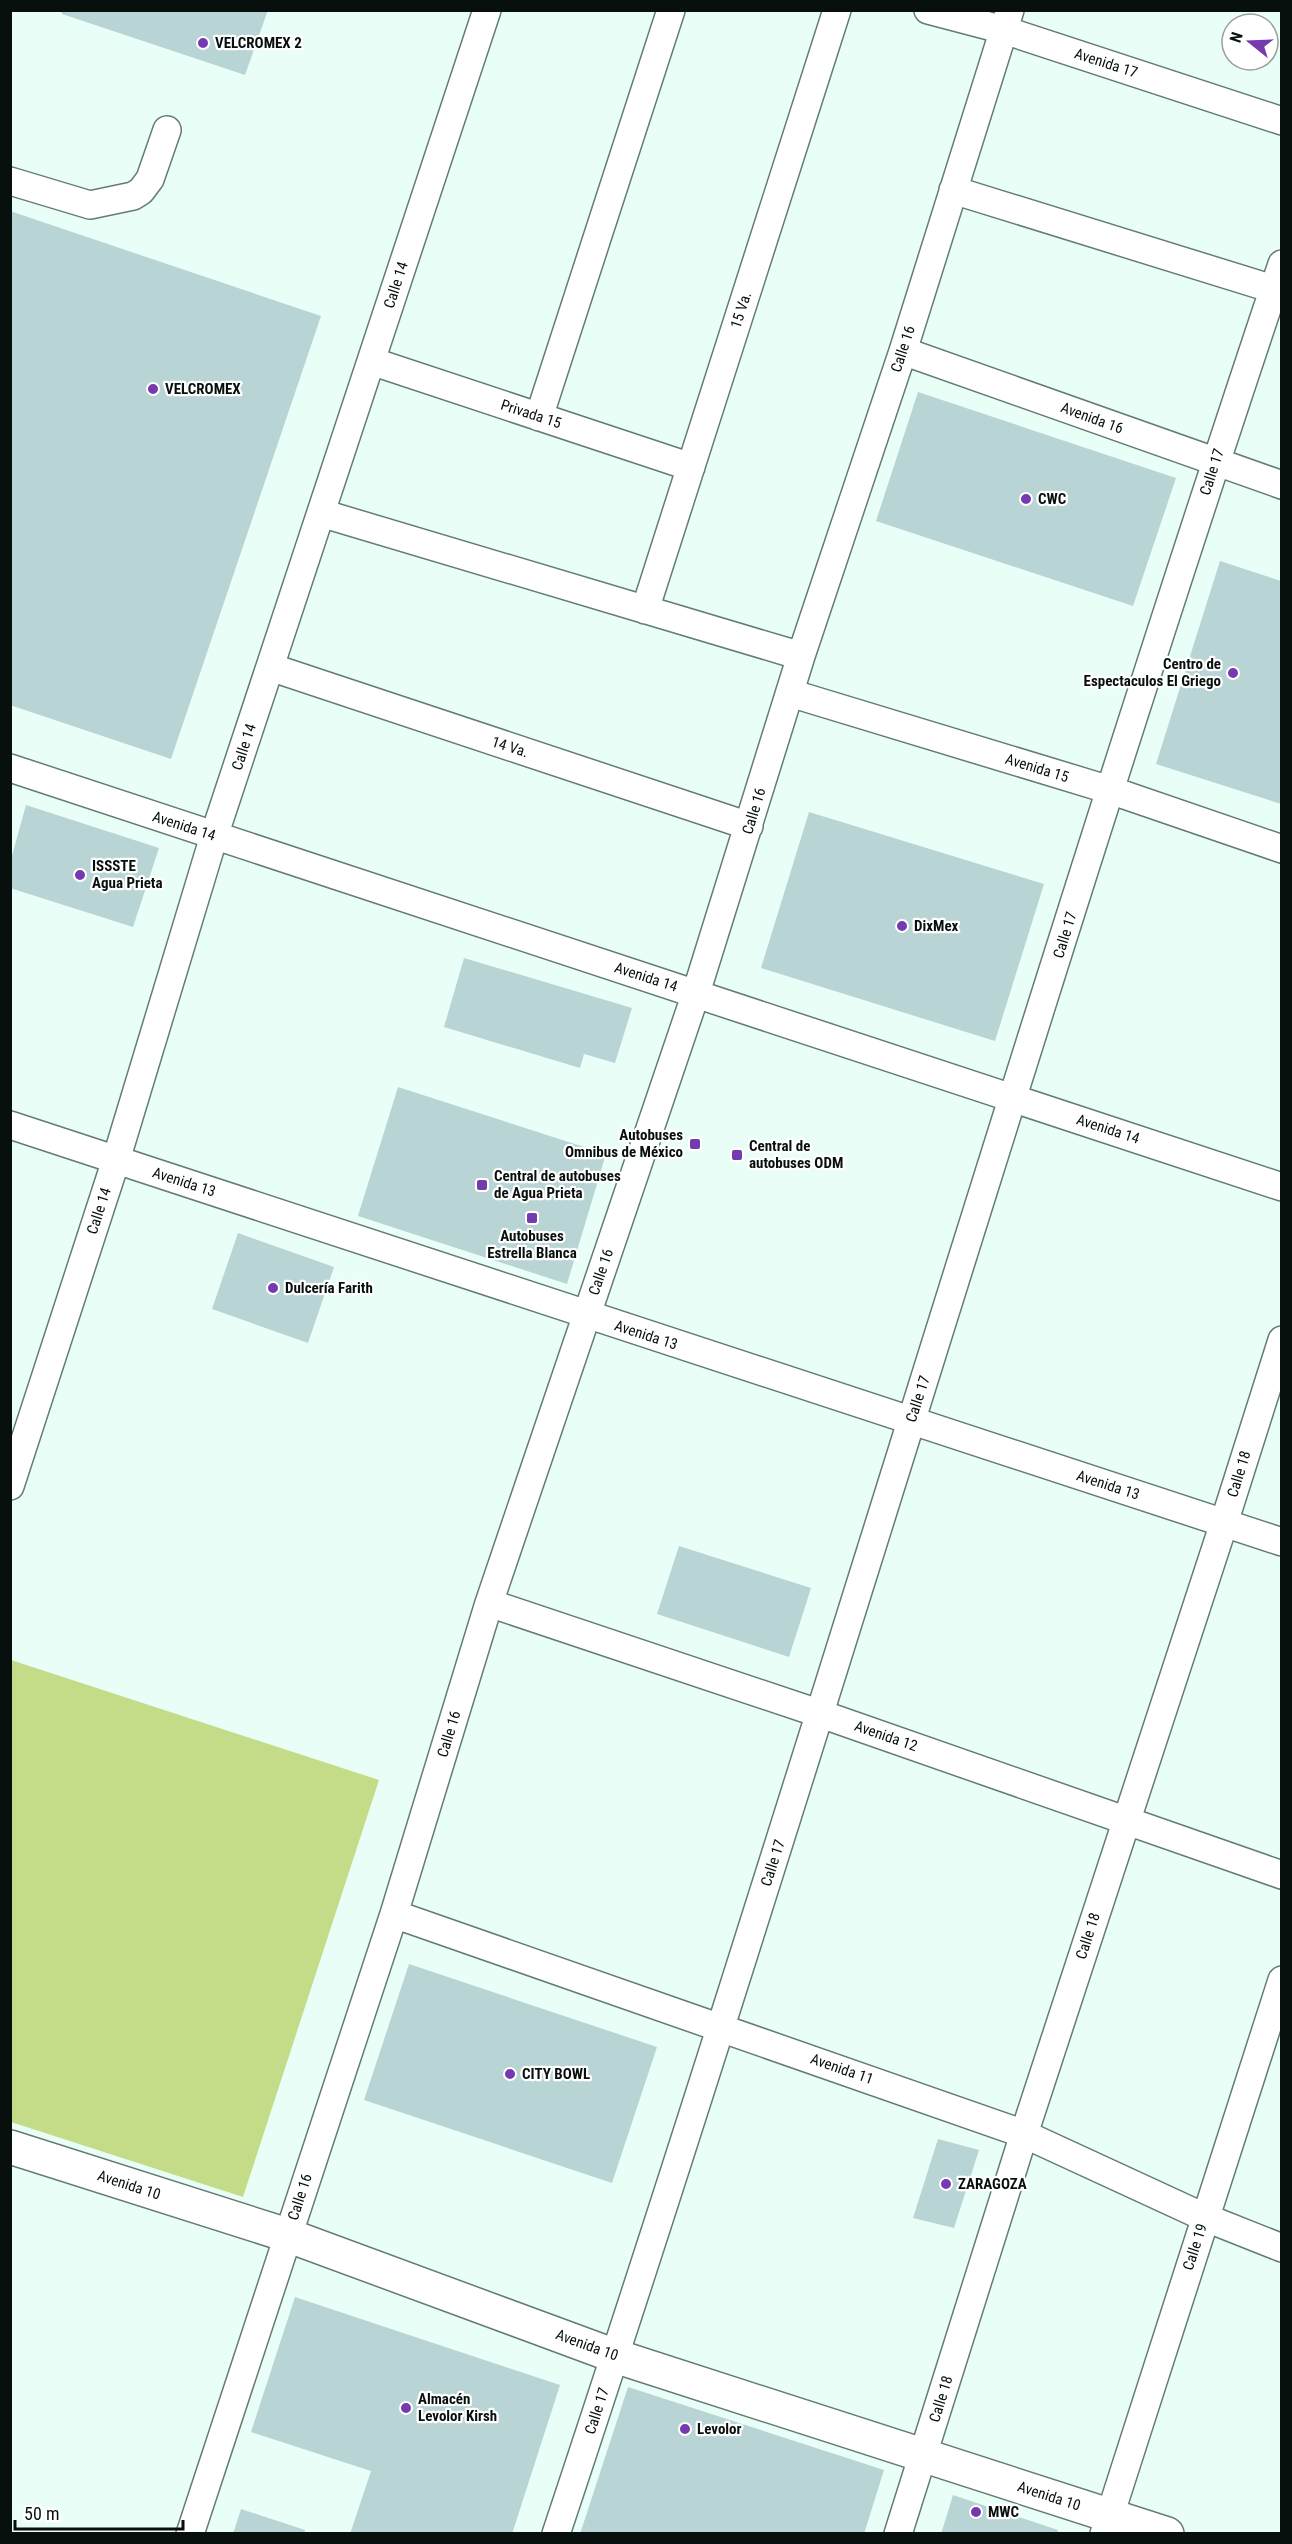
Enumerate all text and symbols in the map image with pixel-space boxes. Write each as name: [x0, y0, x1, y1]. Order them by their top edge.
north arrow: [1220, 12, 1280, 72]
text: N: [1226, 30, 1247, 45]
place label: VELCROMEX 2: [215, 34, 302, 52]
marker: VELCROMEX 2: [196, 36, 210, 50]
street label: Avenida 17: [1072, 44, 1140, 82]
street label: Calle 14: [380, 259, 412, 311]
street label: 15 Va.: [727, 289, 755, 331]
street label: Calle 16: [887, 323, 919, 375]
place label: VELCROMEX: [165, 380, 241, 398]
marker: VELCROMEX: [146, 382, 160, 396]
street label: Privada 15: [498, 396, 564, 432]
street label: Avenida 16: [1058, 398, 1126, 438]
street label: Calle 17: [1196, 446, 1228, 498]
place label: CWC: [1038, 490, 1067, 508]
marker: CWC: [1019, 492, 1033, 506]
place label: Centro de Espectaculos El Griego: [1084, 655, 1221, 690]
marker: Centro de Espectaculos El Griego: [1226, 666, 1240, 680]
street label: Calle 14: [228, 721, 260, 773]
street label: 14 Va.: [489, 733, 531, 761]
street label: Avenida 15: [1003, 750, 1071, 786]
street label: Calle 16: [738, 785, 770, 837]
street label: Avenida 14: [150, 807, 218, 845]
place label: ISSSTE Agua Prieta: [92, 857, 163, 892]
marker: ISSSTE Agua Prieta: [73, 868, 87, 882]
street label: Calle 17: [1049, 909, 1081, 961]
place label: DixMex: [914, 917, 959, 935]
marker: DixMex: [895, 919, 909, 933]
street label: Avenida 14: [612, 958, 680, 996]
street label: Avenida 14: [1074, 1110, 1142, 1148]
place label: Autobuses Omnibus de México: [565, 1126, 683, 1161]
marker: Autobuses Omnibus de México: [688, 1137, 702, 1151]
place label: Central de autobuses ODM: [749, 1137, 843, 1172]
marker: Central de autobuses ODM: [730, 1148, 744, 1162]
street label: Avenida 13: [150, 1163, 218, 1201]
place label: Central de autobuses de Agua Prieta: [494, 1167, 621, 1202]
marker: Central de autobuses de Agua Prieta: [475, 1178, 489, 1192]
street label: Calle 14: [83, 1185, 115, 1237]
marker: Autobuses Estrella Blanca: [525, 1211, 539, 1225]
place label: Autobuses Estrella Blanca: [487, 1227, 577, 1262]
street label: Calle 16: [585, 1246, 617, 1298]
place label: Dulcería Farith: [285, 1279, 373, 1297]
marker: Dulcería Farith: [266, 1281, 280, 1295]
street label: Avenida 13: [612, 1316, 680, 1354]
street label: Calle 17: [902, 1373, 934, 1425]
street label: Calle 18: [1223, 1448, 1255, 1500]
street label: Avenida 13: [1074, 1466, 1142, 1504]
street label: Calle 16: [433, 1708, 465, 1760]
street label: Avenida 12: [852, 1717, 920, 1755]
street label: Calle 17: [757, 1837, 789, 1889]
street label: Calle 18: [1072, 1910, 1104, 1962]
street label: Avenida 11: [808, 2050, 876, 2088]
place label: CITY BOWL: [522, 2065, 590, 2083]
marker: CITY BOWL: [503, 2067, 517, 2081]
street label: Avenida 10: [95, 2166, 163, 2204]
street label: Calle 16: [284, 2171, 316, 2223]
place label: ZARAGOZA: [958, 2175, 1027, 2193]
marker: ZARAGOZA: [939, 2177, 953, 2191]
street label: Calle 19: [1179, 2221, 1211, 2273]
street label: Avenida 10: [553, 2325, 621, 2365]
street label: Calle 18: [925, 2373, 957, 2425]
street label: Calle 17: [581, 2385, 613, 2437]
place label: Almacén Levolor Kirsh: [418, 2390, 497, 2425]
marker: Almacén Levolor Kirsh: [399, 2401, 413, 2415]
place label: Levolor: [697, 2420, 742, 2438]
marker: Levolor: [678, 2422, 692, 2436]
street label: Avenida 10: [1015, 2477, 1083, 2515]
scale bar: [15, 2493, 183, 2531]
text: 50 m: [24, 2503, 59, 2524]
place label: MWC: [988, 2503, 1020, 2521]
marker: MWC: [969, 2505, 983, 2519]

